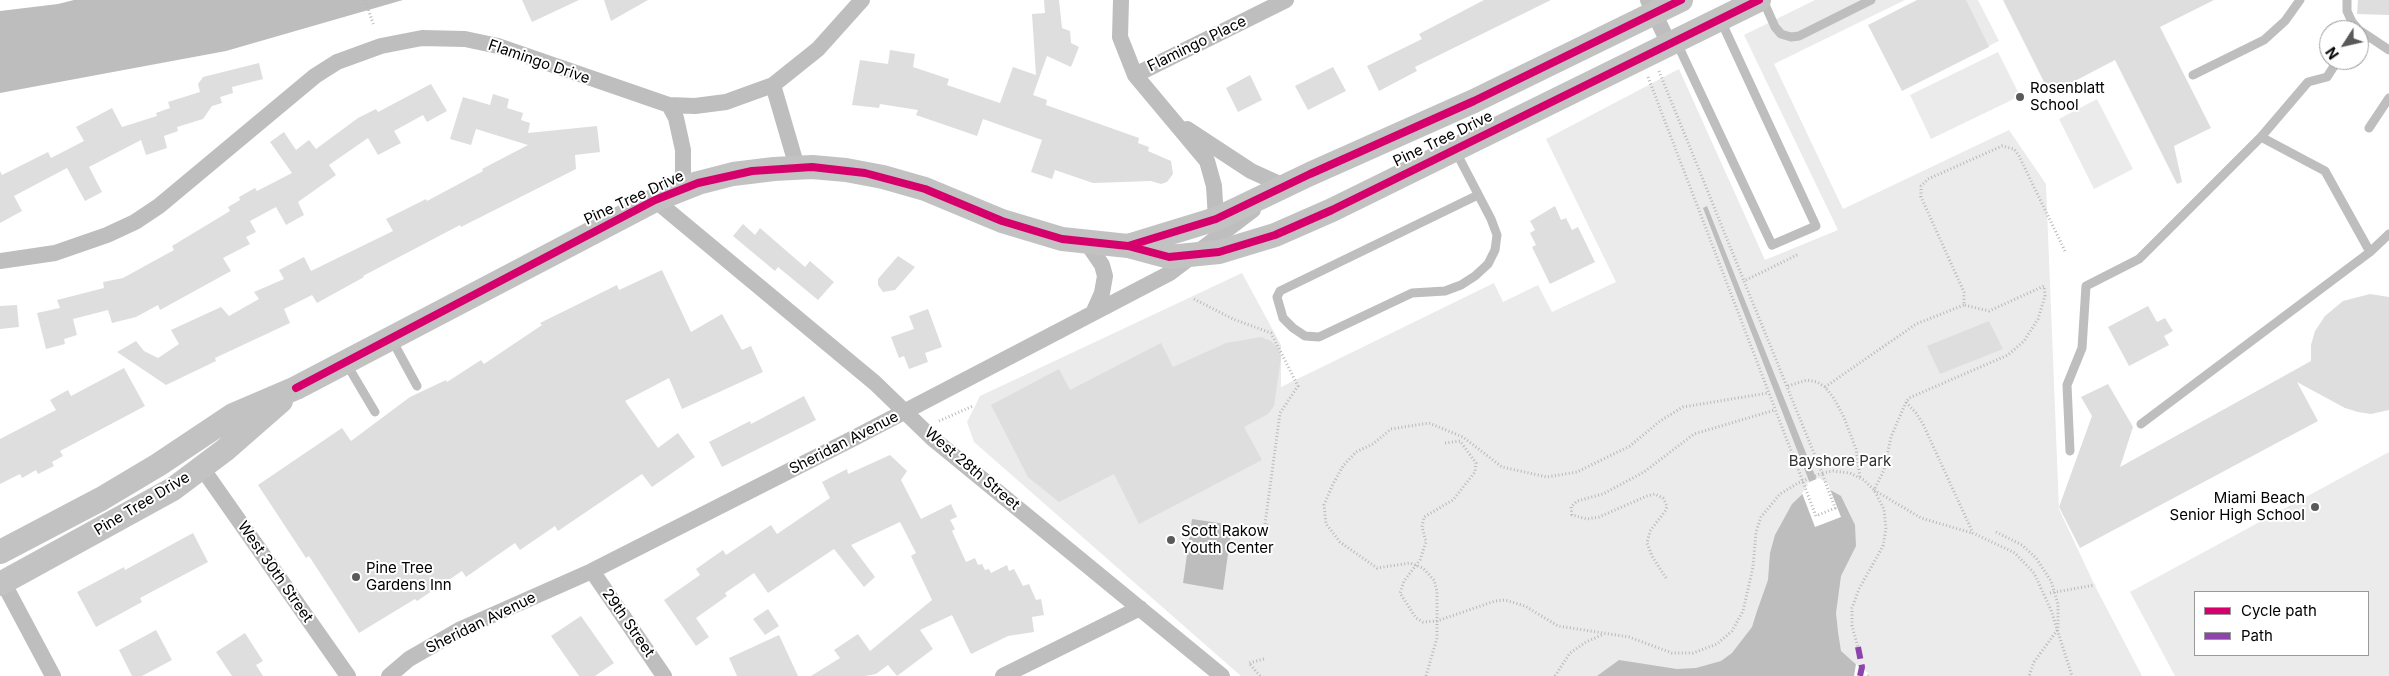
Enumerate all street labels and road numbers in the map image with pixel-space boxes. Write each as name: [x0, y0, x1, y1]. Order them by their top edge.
street label: Flamingo Place: [1145, 12, 1249, 76]
street label: Flamingo Drive: [486, 36, 592, 88]
street label: Pine Tree Drive: [1390, 107, 1496, 171]
street label: Pine Tree Drive: [581, 167, 687, 229]
street label: Sheridan Avenue: [786, 408, 902, 478]
street label: West 28th Street: [921, 424, 1023, 514]
street label: Pine Tree Drive: [91, 468, 193, 540]
street label: West 30th Street: [233, 518, 317, 626]
street label: 29th Street: [598, 585, 658, 661]
street label: Sheridan Avenue: [423, 589, 539, 657]

